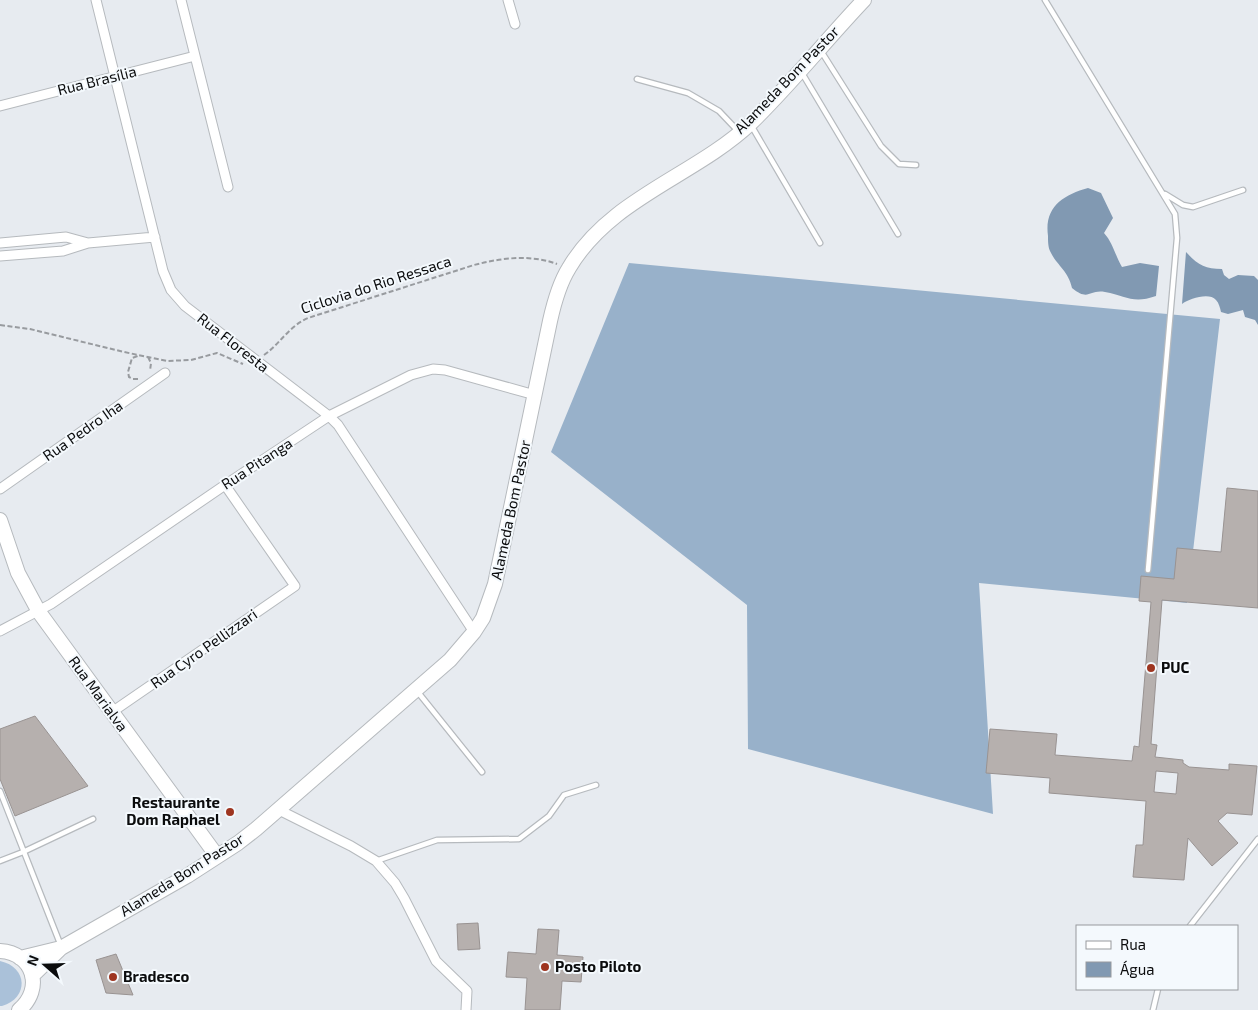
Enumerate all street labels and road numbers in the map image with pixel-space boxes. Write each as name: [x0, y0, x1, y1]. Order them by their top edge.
street label: Alameda Bom Pastor: [730, 22, 842, 137]
street label: Rua Brasília: [55, 62, 138, 99]
street label: Ciclovia do Rio Ressaca: [298, 251, 453, 317]
street label: Rua Floresta: [194, 309, 273, 376]
street label: Rua Pedro Iha: [39, 396, 126, 464]
street label: Rua Pitanga: [218, 434, 295, 493]
street label: Alameda Bom Pastor: [486, 438, 534, 581]
street label: Rua Cyro Pellizzari: [147, 605, 260, 692]
street label: Rua Marialva: [65, 652, 132, 735]
street label: Alameda Bom Pastor: [116, 829, 247, 920]

